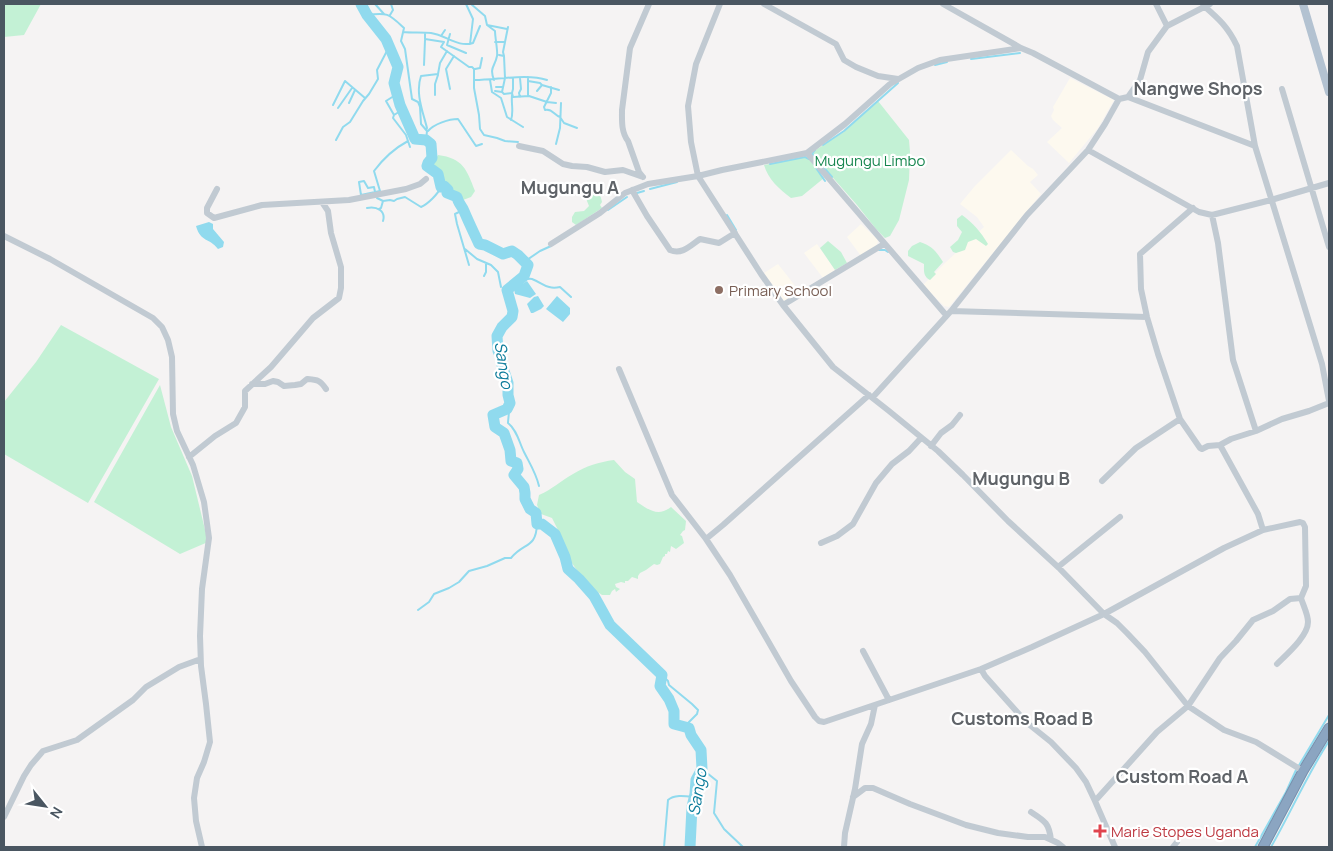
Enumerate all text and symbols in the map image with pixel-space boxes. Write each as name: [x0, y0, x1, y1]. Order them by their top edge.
district label: Nangwe Shops: [1134, 76, 1263, 100]
park label: Mugungu Limbo: [815, 150, 925, 171]
district label: Mugungu A: [521, 175, 619, 199]
place label: Primary School: [729, 280, 832, 301]
marker: Primary School: [713, 284, 725, 296]
water label: Sango: [489, 340, 519, 392]
district label: Mugungu B: [972, 466, 1070, 490]
district label: Customs Road B: [951, 706, 1093, 730]
district label: Custom Road A: [1116, 764, 1248, 788]
water label: Sango: [682, 765, 712, 817]
north arrow: [20, 781, 70, 831]
text: N: [46, 804, 67, 822]
place label: Marie Stopes Uganda: [1111, 821, 1259, 842]
marker: Marie Stopes Uganda: [1093, 824, 1107, 838]

